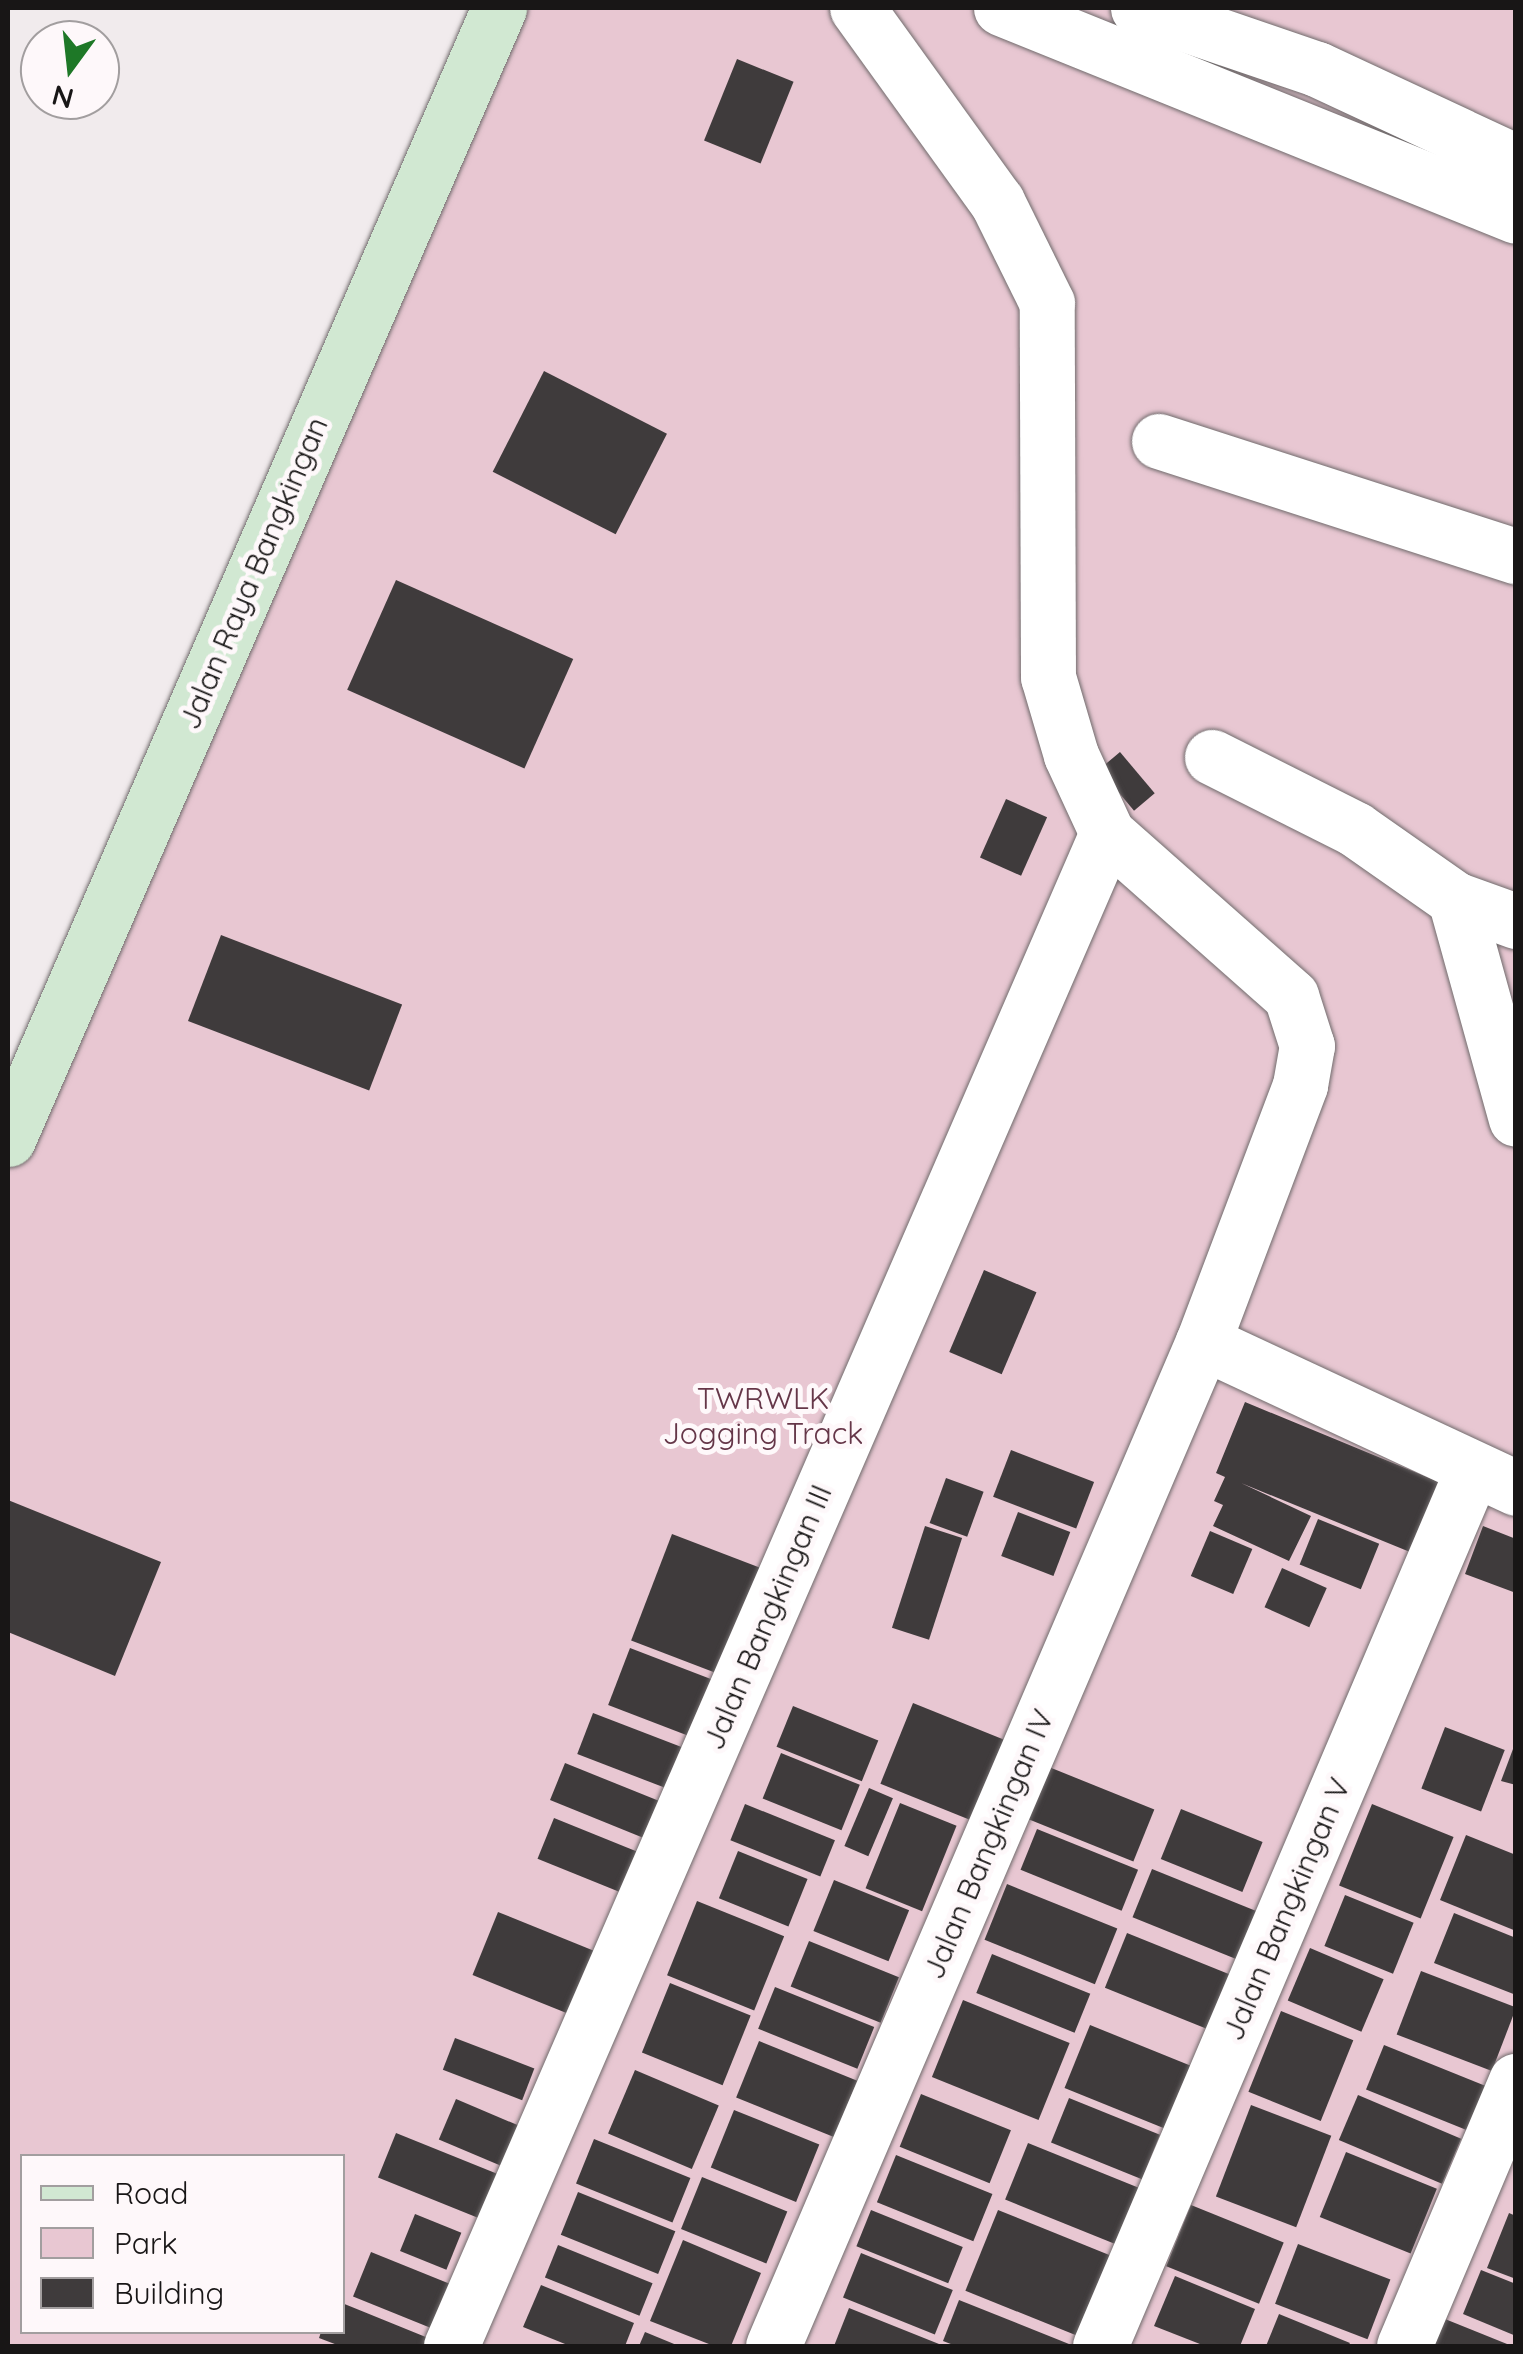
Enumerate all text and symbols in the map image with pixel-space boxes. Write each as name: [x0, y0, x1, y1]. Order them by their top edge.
north arrow: [20, 20, 120, 120]
text: N: [48, 78, 77, 117]
street label: Jalan Raya Bangkingan: [171, 412, 335, 734]
park label: TWRWLK Jogging Track: [663, 1380, 863, 1450]
street label: Jalan Bangkingan III: [695, 1479, 839, 1755]
street label: Jalan Bangkingan IV: [915, 1704, 1061, 1984]
street label: Jalan Bangkingan V: [1214, 1772, 1358, 2046]
legend: [20, 2154, 345, 2334]
text: Road: [114, 2174, 188, 2212]
text: Park: [114, 2224, 178, 2262]
text: Building: [114, 2274, 224, 2312]

